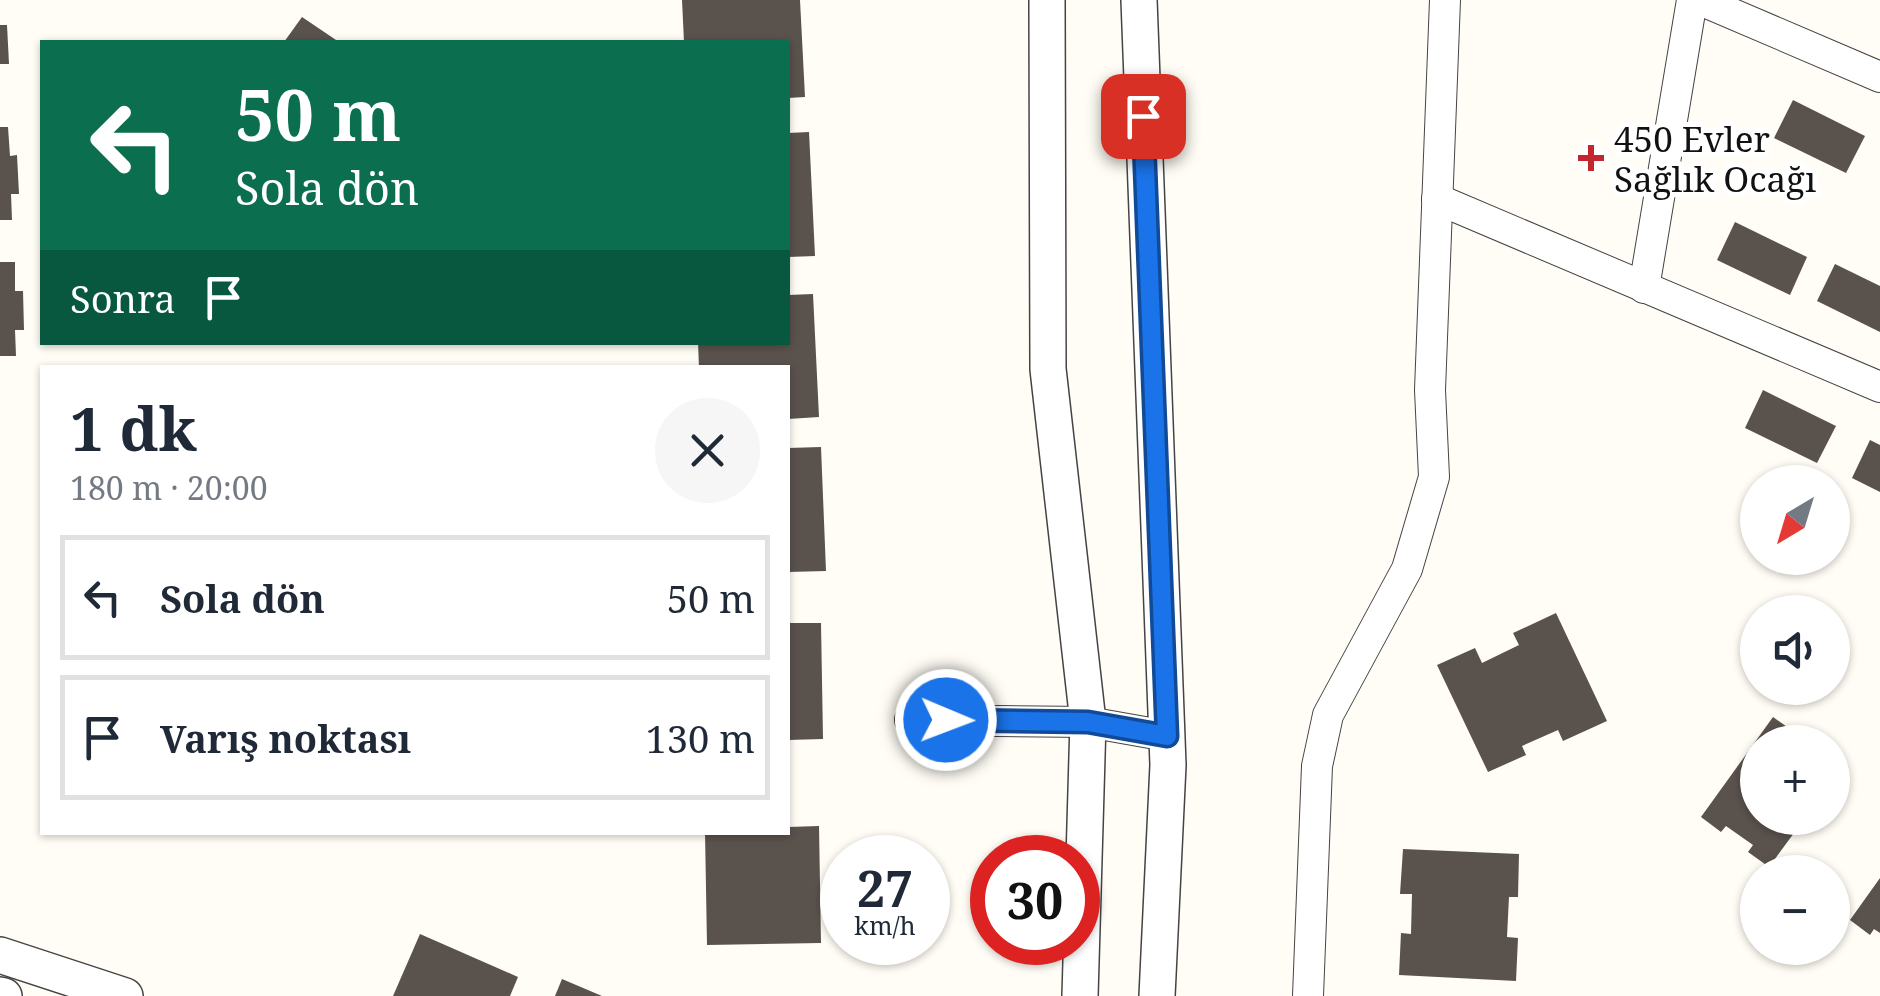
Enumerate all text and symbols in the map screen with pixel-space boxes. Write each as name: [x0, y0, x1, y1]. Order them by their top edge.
text: 50 m: [235, 66, 401, 162]
pin: [1101, 74, 1186, 159]
icon: left: [70, 80, 200, 210]
icon: arrive: [1116, 89, 1171, 144]
place label: 450 Evler Sağlık Ocağı: [1614, 115, 1816, 202]
marker: 450 Evler Sağlık Ocağı: [1578, 145, 1604, 171]
text: Sola dön: [235, 157, 419, 218]
icon: arrive: [196, 270, 251, 325]
text: Sonra: [70, 272, 176, 324]
text: 1 dk: [70, 387, 197, 469]
button: close: [655, 398, 760, 503]
north arrow: [1740, 465, 1850, 575]
map controls: [1740, 465, 1850, 965]
text: 180 m · 20:00: [70, 466, 268, 509]
icon: left: [75, 570, 130, 625]
text: Sola dön: [160, 572, 325, 624]
text: 50 m: [667, 572, 755, 624]
button: sound: [1740, 595, 1850, 705]
position arrow: [894, 668, 998, 772]
icon: arrive: [75, 710, 130, 765]
text: Varış noktası: [160, 712, 411, 764]
text: 130 m: [645, 712, 755, 764]
button: +: [1740, 725, 1850, 835]
speed limit sign: 30: [970, 835, 1100, 965]
text: 27: [857, 854, 913, 922]
button: −: [1740, 855, 1850, 965]
text: km/h: [854, 908, 916, 942]

